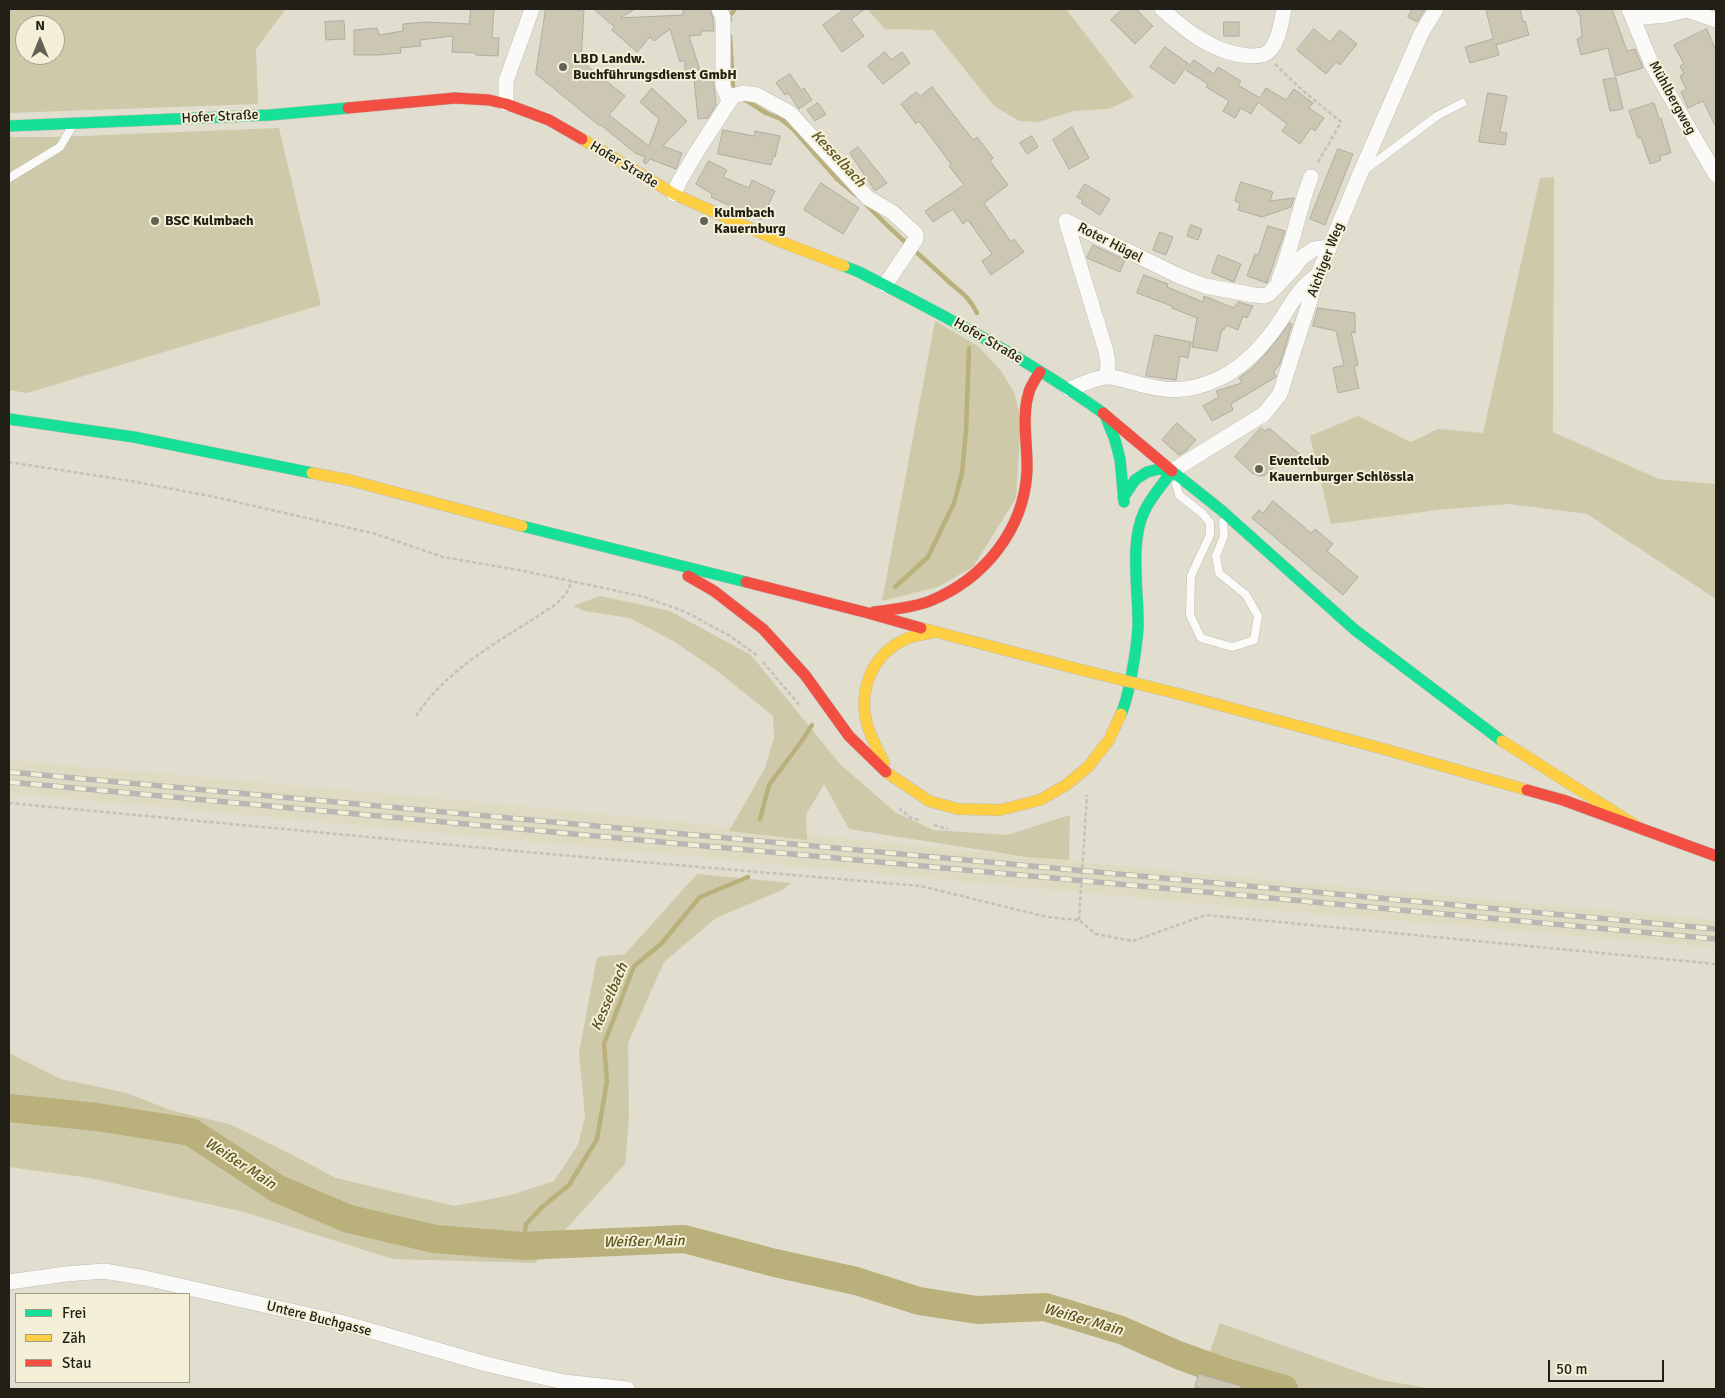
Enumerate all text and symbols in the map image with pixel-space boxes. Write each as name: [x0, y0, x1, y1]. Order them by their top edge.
north arrow: [15, 15, 65, 65]
text: N: [35, 17, 45, 34]
place label: LBD Landw. Buchführungsdienst GmbH: [573, 51, 737, 84]
street label: Mühlbergweg: [1645, 58, 1699, 138]
marker: LBD Landw. Buchführungsdienst GmbH: [557, 61, 569, 73]
street label: Hofer Straße: [181, 107, 259, 127]
water label: Kesselbach: [807, 127, 869, 191]
street label: Hofer Straße: [587, 138, 661, 192]
place label: Kulmbach Kauernburg: [714, 205, 786, 238]
place label: BSC Kulmbach: [165, 213, 254, 229]
marker: BSC Kulmbach: [149, 215, 161, 227]
marker: Kulmbach Kauernburg: [698, 215, 710, 227]
street label: Roter Hügel: [1075, 219, 1145, 267]
street label: Aichiger Weg: [1304, 220, 1348, 300]
street label: Hofer Straße: [950, 314, 1026, 368]
place label: Eventclub Kauernburger Schlössla: [1269, 453, 1414, 486]
marker: Eventclub Kauernburger Schlössla: [1253, 463, 1265, 475]
water label: Kesselbach: [588, 960, 632, 1034]
water label: Weißer Main: [201, 1134, 279, 1194]
water label: Weißer Main: [603, 1232, 685, 1252]
legend: [15, 1293, 190, 1383]
street label: Untere Buchgasse: [265, 1298, 373, 1340]
water label: Weißer Main: [1041, 1300, 1125, 1340]
text: Frei: [62, 1304, 86, 1322]
text: Zäh: [62, 1329, 86, 1347]
scale bar: [1550, 1350, 1666, 1382]
text: Stau: [62, 1354, 91, 1372]
text: 50 m: [1556, 1360, 1587, 1378]

